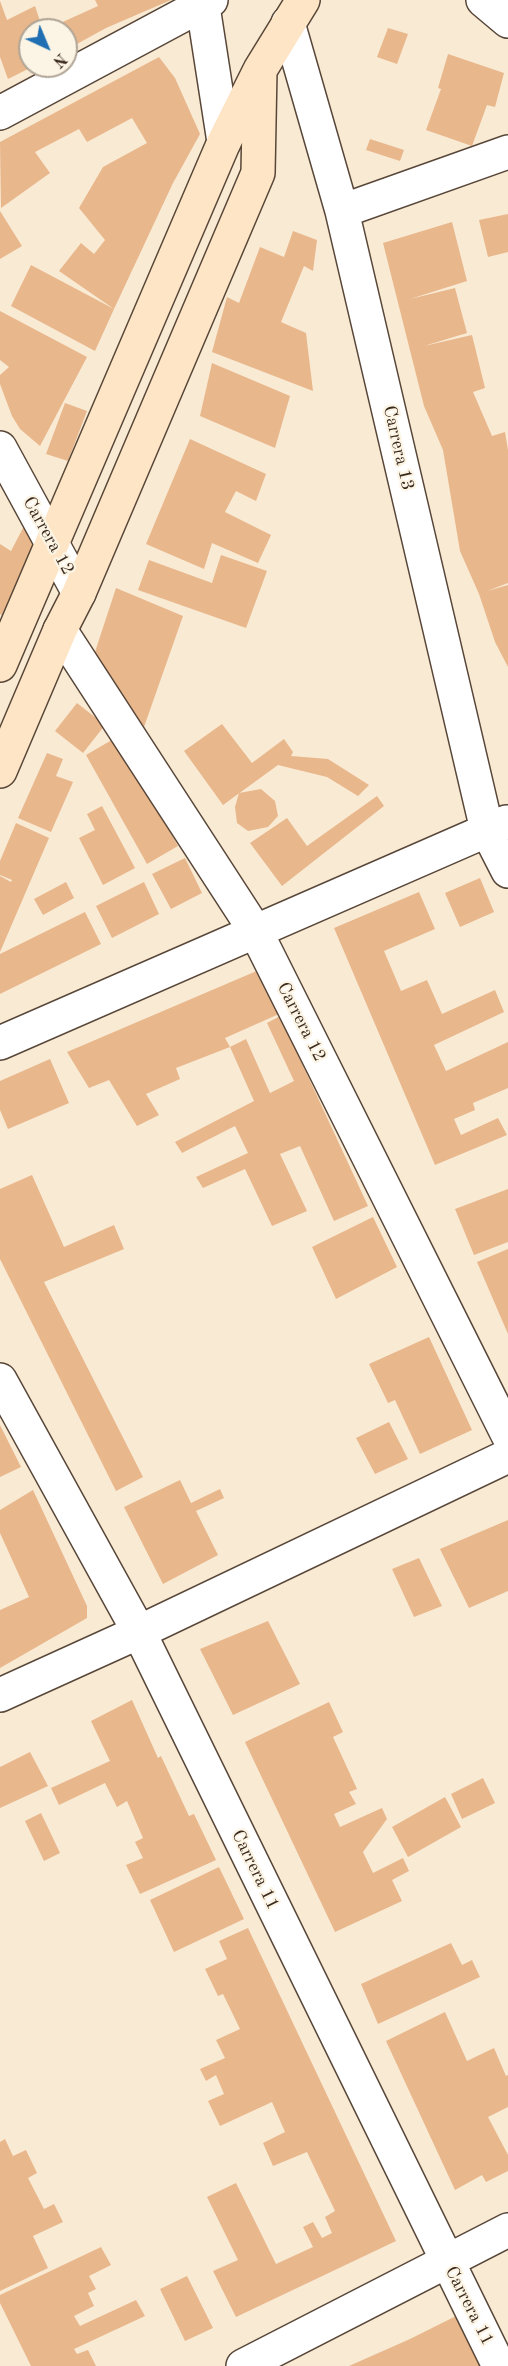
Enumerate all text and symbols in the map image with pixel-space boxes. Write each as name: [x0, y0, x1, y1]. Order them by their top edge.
north arrow: [18, 18, 78, 78]
text: N: [49, 49, 69, 70]
street label: Carrera 13: [378, 404, 418, 492]
street label: Carrera 12: [18, 493, 78, 579]
street label: Carrera 12: [272, 979, 330, 1065]
street label: Carrera 11: [226, 1827, 284, 1913]
street label: Carrera 11: [440, 2263, 498, 2349]

